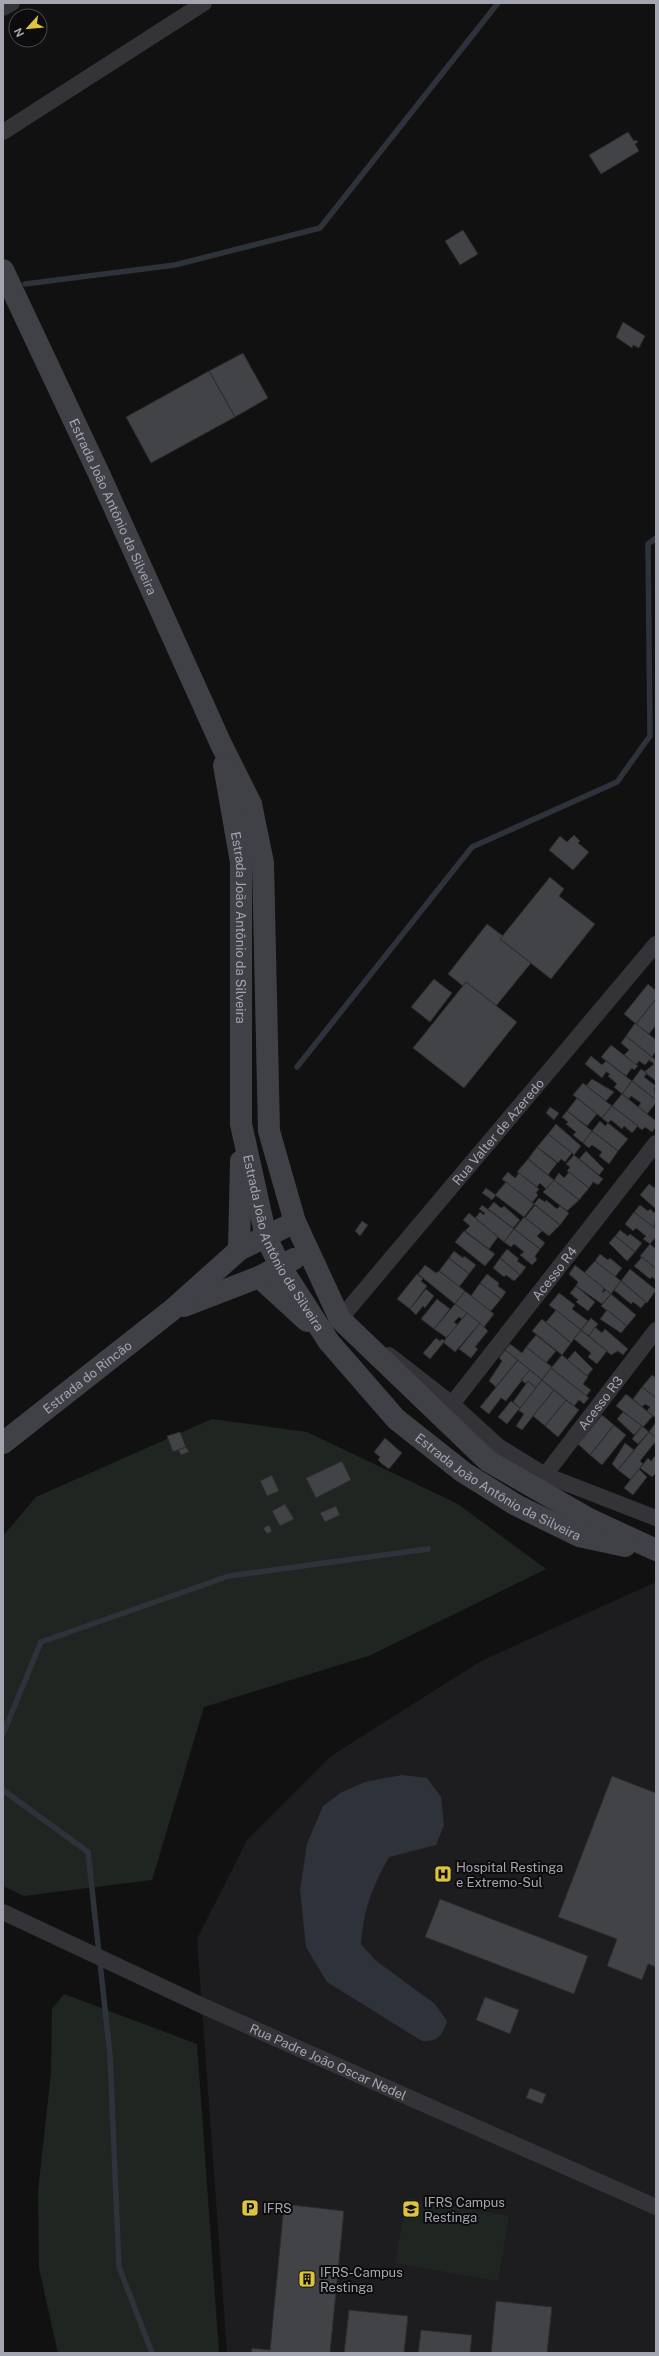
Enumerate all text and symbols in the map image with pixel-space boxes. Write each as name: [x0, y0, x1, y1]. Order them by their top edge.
north arrow: [8, 8, 48, 48]
text: N: [12, 26, 26, 39]
street label: Estrada João Antônio da Silveira: [66, 416, 160, 597]
street label: Estrada João Antônio da Silveira: [228, 830, 249, 1024]
street label: Rua Valter de Azeredo: [449, 1076, 547, 1188]
street label: Estrada João Antônio da Silveira: [240, 1153, 327, 1334]
street label: Acesso R4: [529, 1243, 580, 1303]
street label: Estrada do Rincão: [40, 1337, 134, 1416]
street label: Acesso R3: [575, 1373, 626, 1433]
street label: Estrada João Antônio da Silveira: [412, 1430, 583, 1543]
place label: Hospital Restinga e Extremo-Sul: [456, 1860, 563, 1890]
hospital icon: Hospital Restinga e Extremo-Sul: [433, 1864, 453, 1884]
street label: Rua Padre João Oscar Nedel: [248, 2020, 409, 2103]
place label: IFRS Campus Restinga: [424, 2195, 505, 2225]
parking icon: IFRS: [240, 2198, 260, 2218]
school or university icon: IFRS Campus Restinga: [401, 2199, 421, 2219]
place label: IFRS: [263, 2201, 292, 2216]
place label: IFRS-Campus Restinga: [320, 2265, 403, 2295]
building icon: IFRS-Campus Restinga: [297, 2269, 317, 2289]

